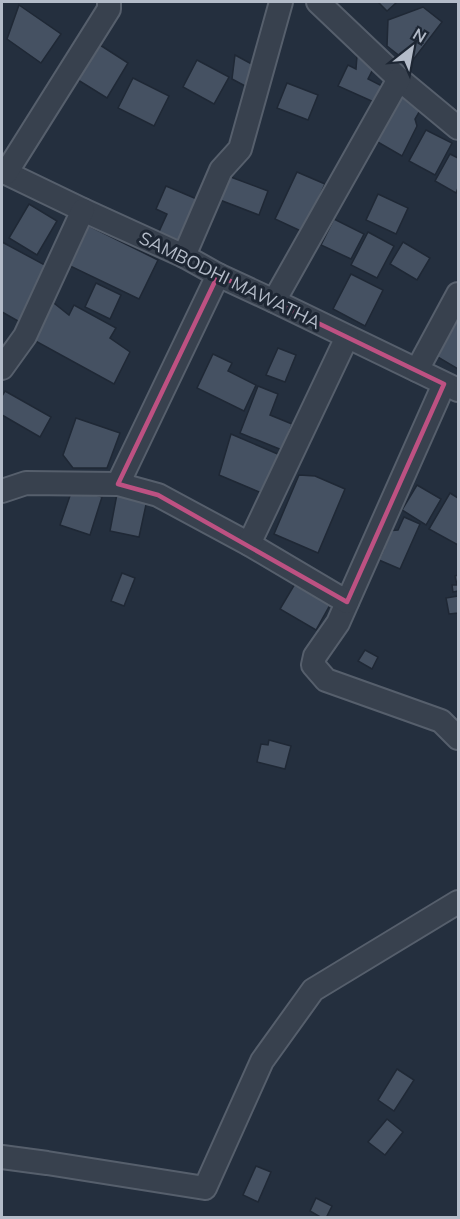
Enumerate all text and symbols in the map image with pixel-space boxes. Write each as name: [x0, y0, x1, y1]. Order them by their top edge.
north arrow: [382, 18, 442, 78]
text: N: [409, 23, 430, 47]
street label: SAMBODHI MAWATHA: [136, 226, 324, 334]

